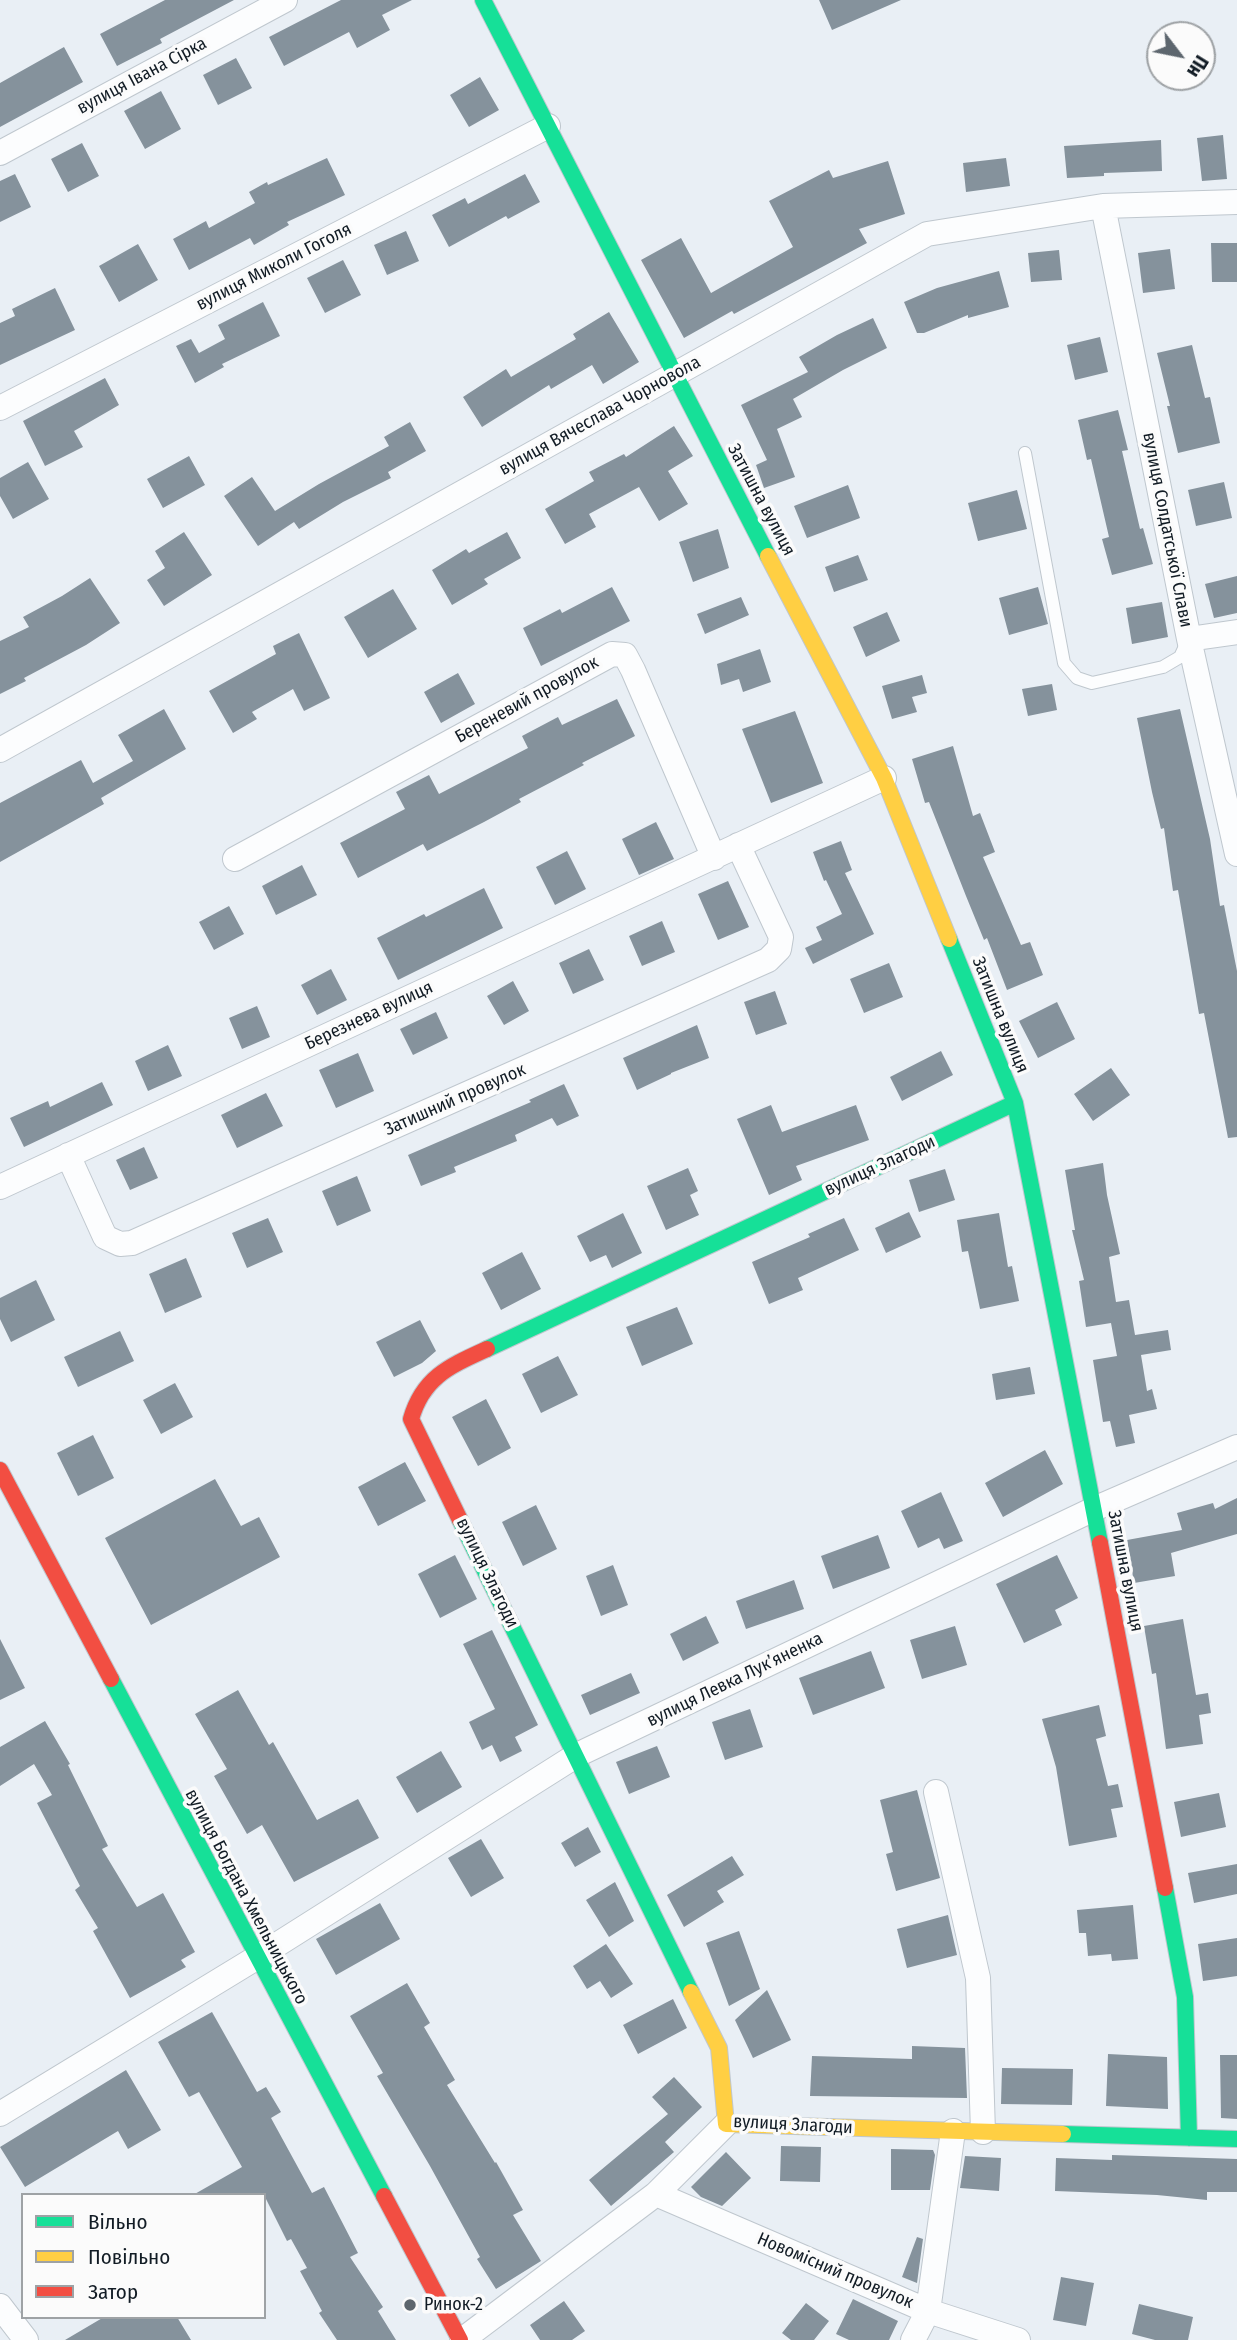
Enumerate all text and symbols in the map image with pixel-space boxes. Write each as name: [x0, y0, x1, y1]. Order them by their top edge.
north arrow: [1146, 21, 1216, 91]
street label: вулиця Івана Сірка: [74, 33, 210, 119]
text: Пн: [1182, 51, 1213, 82]
street label: вулиця Миколи Гоголя: [193, 218, 355, 316]
street label: вулиця Вячеслава Чорновола: [496, 352, 704, 480]
street label: вулиця Солдатської Слави: [1137, 431, 1197, 629]
street label: Затишна вулиця: [722, 440, 800, 560]
street label: Береневий провулок: [452, 652, 602, 748]
street label: Затишна вулиця: [967, 954, 1033, 1076]
street label: Березнева вулиця: [302, 977, 436, 1055]
street label: Затишний провулок: [381, 1059, 529, 1141]
street label: вулиця Злагоди: [821, 1131, 939, 1201]
street label: Затишна вулиця: [1103, 1508, 1147, 1634]
street label: вулиця Злагоди: [451, 1515, 523, 1631]
street label: вулиця Левка Лукʼяненка: [644, 1628, 826, 1732]
street label: вулиця Богдана Хмельницького: [180, 1786, 312, 2008]
street label: вулиця Злагоди: [733, 2111, 853, 2139]
legend: [21, 2193, 266, 2319]
text: Вільно: [88, 2209, 148, 2235]
street label: Новомісний провулок: [754, 2228, 916, 2314]
text: Повільно: [88, 2244, 170, 2270]
text: Затор: [88, 2279, 138, 2305]
place label: Ринок-2: [424, 2294, 483, 2316]
marker: Ринок-2: [402, 2297, 418, 2313]

